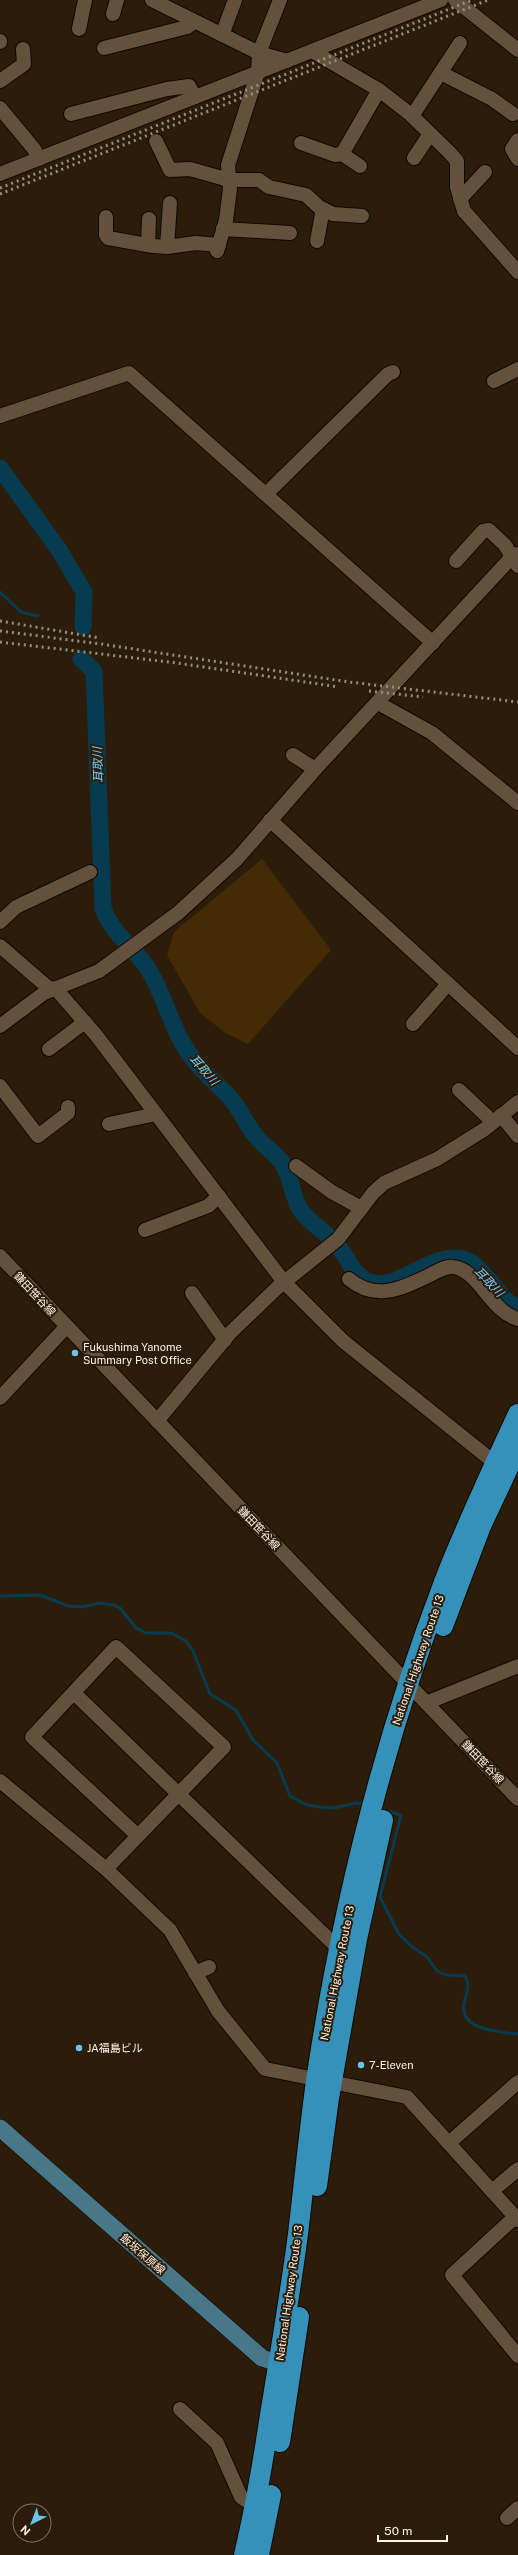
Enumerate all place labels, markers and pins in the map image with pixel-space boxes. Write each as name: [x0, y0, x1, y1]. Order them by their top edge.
place label: Fukushima Yanome Summary Post Office: [83, 1341, 192, 1366]
marker: Fukushima Yanome Summary Post Office: [70, 1348, 80, 1358]
place label: JA福島ビル: [87, 2042, 143, 2054]
marker: JA福島ビル: [74, 2043, 84, 2053]
place label: 7-Eleven: [369, 2059, 414, 2071]
marker: 7-Eleven: [356, 2060, 366, 2070]

